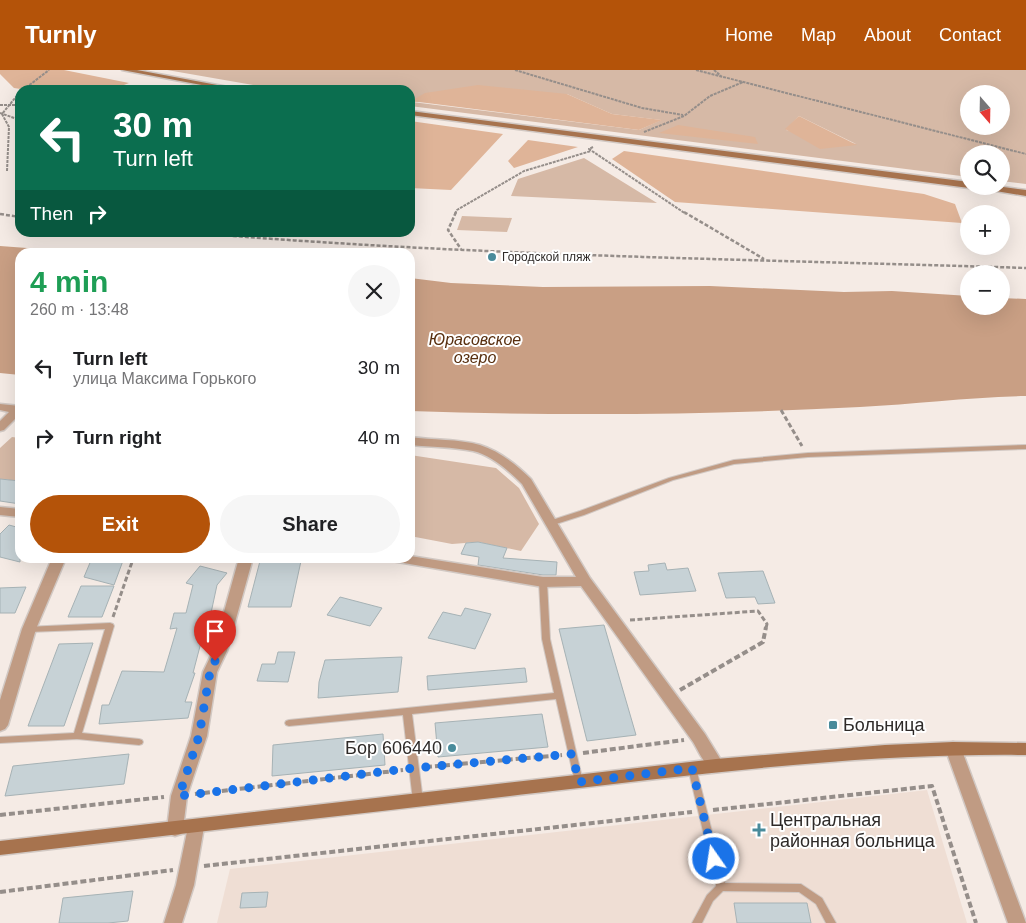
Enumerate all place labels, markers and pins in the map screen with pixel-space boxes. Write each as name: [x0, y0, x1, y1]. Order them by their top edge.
place label: Городской пляж: [502, 250, 591, 264]
marker: Городской пляж: [486, 251, 498, 263]
pin: [194, 610, 236, 661]
place label: Больница: [843, 715, 926, 735]
marker: Больница: [827, 719, 839, 731]
place label: Бор 606440: [345, 738, 442, 758]
marker: Бор 606440: [446, 742, 458, 754]
place label: Центральная районная больница: [770, 810, 936, 851]
marker: Центральная районная больница: [752, 823, 766, 837]

